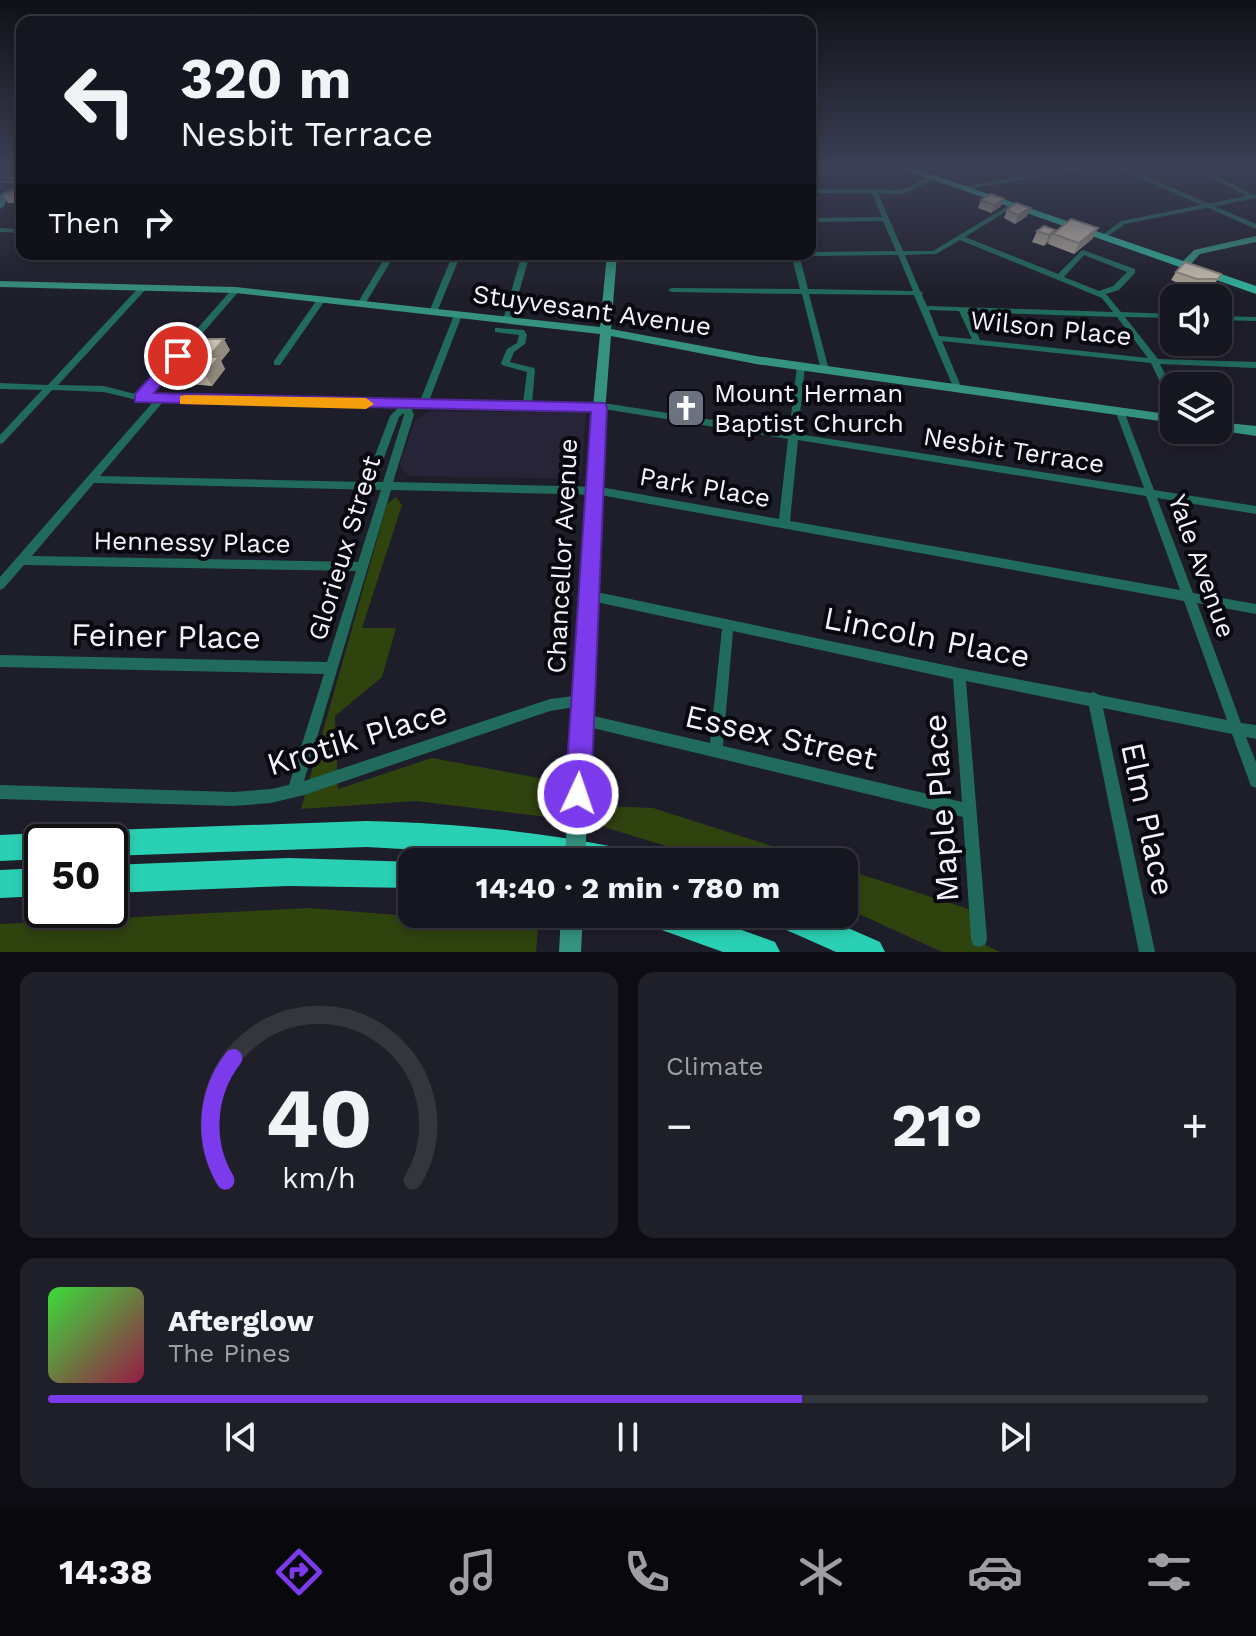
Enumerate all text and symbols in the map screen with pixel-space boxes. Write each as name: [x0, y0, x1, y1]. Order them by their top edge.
text: 320 m: [180, 46, 351, 112]
icon: left: [48, 48, 152, 152]
text: Nesbit Terrace: [180, 113, 433, 155]
icon: right: [136, 200, 180, 244]
text: Then: [48, 205, 120, 240]
street label: Stuyvesant Avenue: [471, 278, 713, 342]
map controls: [1160, 284, 1232, 444]
button: sound: [1160, 284, 1232, 356]
street label: Wilson Place: [969, 305, 1133, 351]
pin: [144, 322, 212, 390]
icon: arrive: [156, 334, 200, 378]
button: layers: [1160, 372, 1232, 444]
place label: Mount Herman Baptist Church: [714, 378, 904, 438]
church icon: Mount Herman Baptist Church: [665, 387, 707, 429]
street label: Nesbit Terrace: [921, 421, 1107, 479]
street label: Chancellor Avenue: [541, 438, 583, 674]
street label: Glorieux Street: [302, 452, 386, 644]
street label: Park Place: [637, 461, 773, 513]
street label: Yale Avenue: [1162, 490, 1242, 642]
street label: Hennessy Place: [93, 525, 291, 559]
street label: Lincoln Place: [821, 598, 1033, 676]
street label: Feiner Place: [71, 615, 261, 657]
street label: Krotik Place: [262, 693, 452, 783]
street label: Essex Street: [681, 696, 881, 778]
street label: Maple Place: [915, 713, 967, 903]
street label: Elm Place: [1113, 739, 1183, 899]
position arrow: [536, 752, 620, 836]
speed limit sign: 50: [24, 824, 128, 928]
text: 14:40 · 2 min · 780 m: [476, 870, 780, 905]
text: Climate: [666, 1051, 764, 1081]
text: 40: [265, 1070, 373, 1167]
text: 21°: [891, 1090, 983, 1161]
text: −: [666, 1100, 693, 1152]
text: +: [1181, 1100, 1208, 1152]
text: km/h: [282, 1161, 356, 1195]
text: Afterglow: [168, 1303, 314, 1338]
text: The Pines: [168, 1338, 291, 1368]
icon: previous: [219, 1415, 263, 1459]
icon: pause: [606, 1415, 650, 1459]
icon: next: [993, 1415, 1037, 1459]
icon: directions: [271, 1544, 327, 1600]
icon: music: [445, 1544, 501, 1600]
icon: phone: [619, 1544, 675, 1600]
icon: climate: [793, 1544, 849, 1600]
icon: car: [967, 1544, 1023, 1600]
icon: filters: [1141, 1544, 1197, 1600]
text: 14:38: [59, 1551, 153, 1593]

